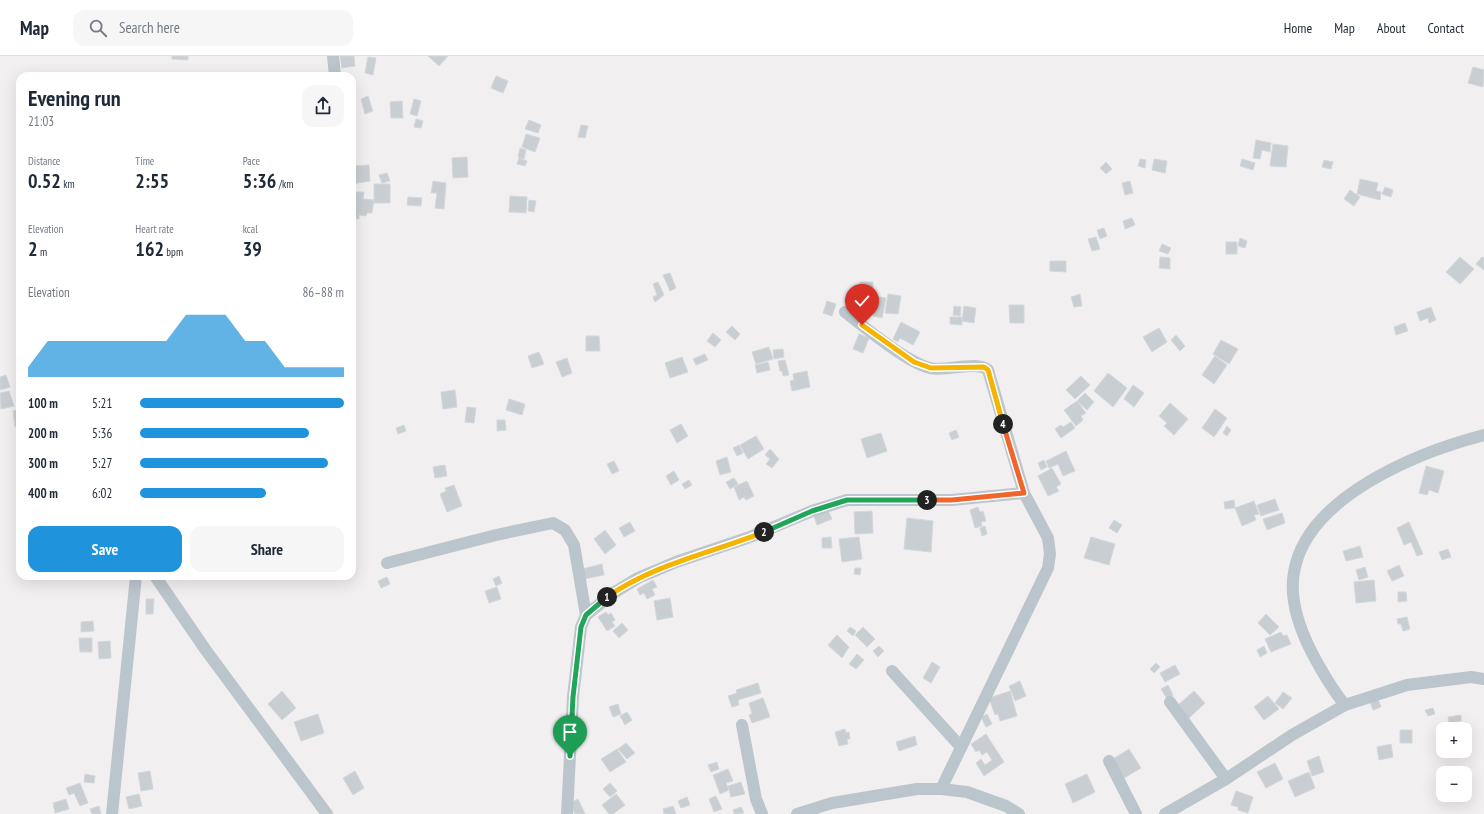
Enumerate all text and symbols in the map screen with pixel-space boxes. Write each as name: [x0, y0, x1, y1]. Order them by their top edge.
search box: [73, 10, 353, 46]
text: Map: [20, 16, 49, 40]
icon: search: [87, 17, 109, 39]
text: Search here: [119, 18, 180, 37]
text: Home: [1284, 19, 1312, 37]
text: Map: [1334, 19, 1355, 37]
text: About: [1377, 19, 1406, 37]
text: Contact: [1428, 19, 1464, 37]
text: Evening run: [28, 84, 121, 112]
button: share: [302, 85, 344, 127]
text: 21:03: [28, 113, 54, 130]
text: Distance: [28, 154, 60, 168]
text: Time: [135, 154, 154, 168]
text: Pace: [243, 154, 260, 168]
text: 0.52: [28, 168, 61, 194]
text: 2:55: [135, 168, 169, 194]
text: 5:36: [243, 168, 276, 194]
text: km: [61, 177, 75, 191]
text: /km: [276, 177, 293, 191]
text: Elevation: [28, 222, 63, 236]
text: Heart rate: [135, 222, 174, 236]
text: kcal: [243, 222, 258, 236]
text: 2: [28, 236, 38, 262]
text: 162: [135, 236, 164, 262]
text: 39: [243, 236, 262, 262]
text: m: [38, 245, 47, 259]
text: bpm: [164, 245, 183, 259]
text: Elevation: [28, 284, 70, 301]
text: 86–88 m: [302, 284, 344, 301]
pin: [845, 284, 879, 325]
icon: check: [851, 290, 873, 312]
text: 100 m: [28, 395, 58, 412]
text: 5:21: [92, 395, 112, 412]
pin: 4: [993, 414, 1013, 434]
text: 4: [1000, 417, 1006, 431]
text: 200 m: [28, 425, 58, 442]
text: 5:36: [92, 425, 112, 442]
text: 300 m: [28, 455, 58, 472]
text: 5:27: [92, 455, 112, 472]
text: 400 m: [28, 485, 58, 502]
text: 6:02: [92, 485, 112, 502]
pin: 3: [917, 490, 937, 510]
text: 3: [924, 493, 930, 507]
pin: 2: [754, 522, 774, 542]
text: 2: [761, 525, 767, 539]
button: Save: [28, 526, 182, 572]
button: Share: [190, 526, 344, 572]
pin: 1: [597, 587, 617, 607]
text: 1: [604, 590, 610, 604]
pin: [553, 715, 587, 756]
icon: arrive: [559, 721, 581, 743]
map controls: [1436, 722, 1472, 802]
button: +: [1436, 722, 1472, 758]
button: −: [1436, 766, 1472, 802]

